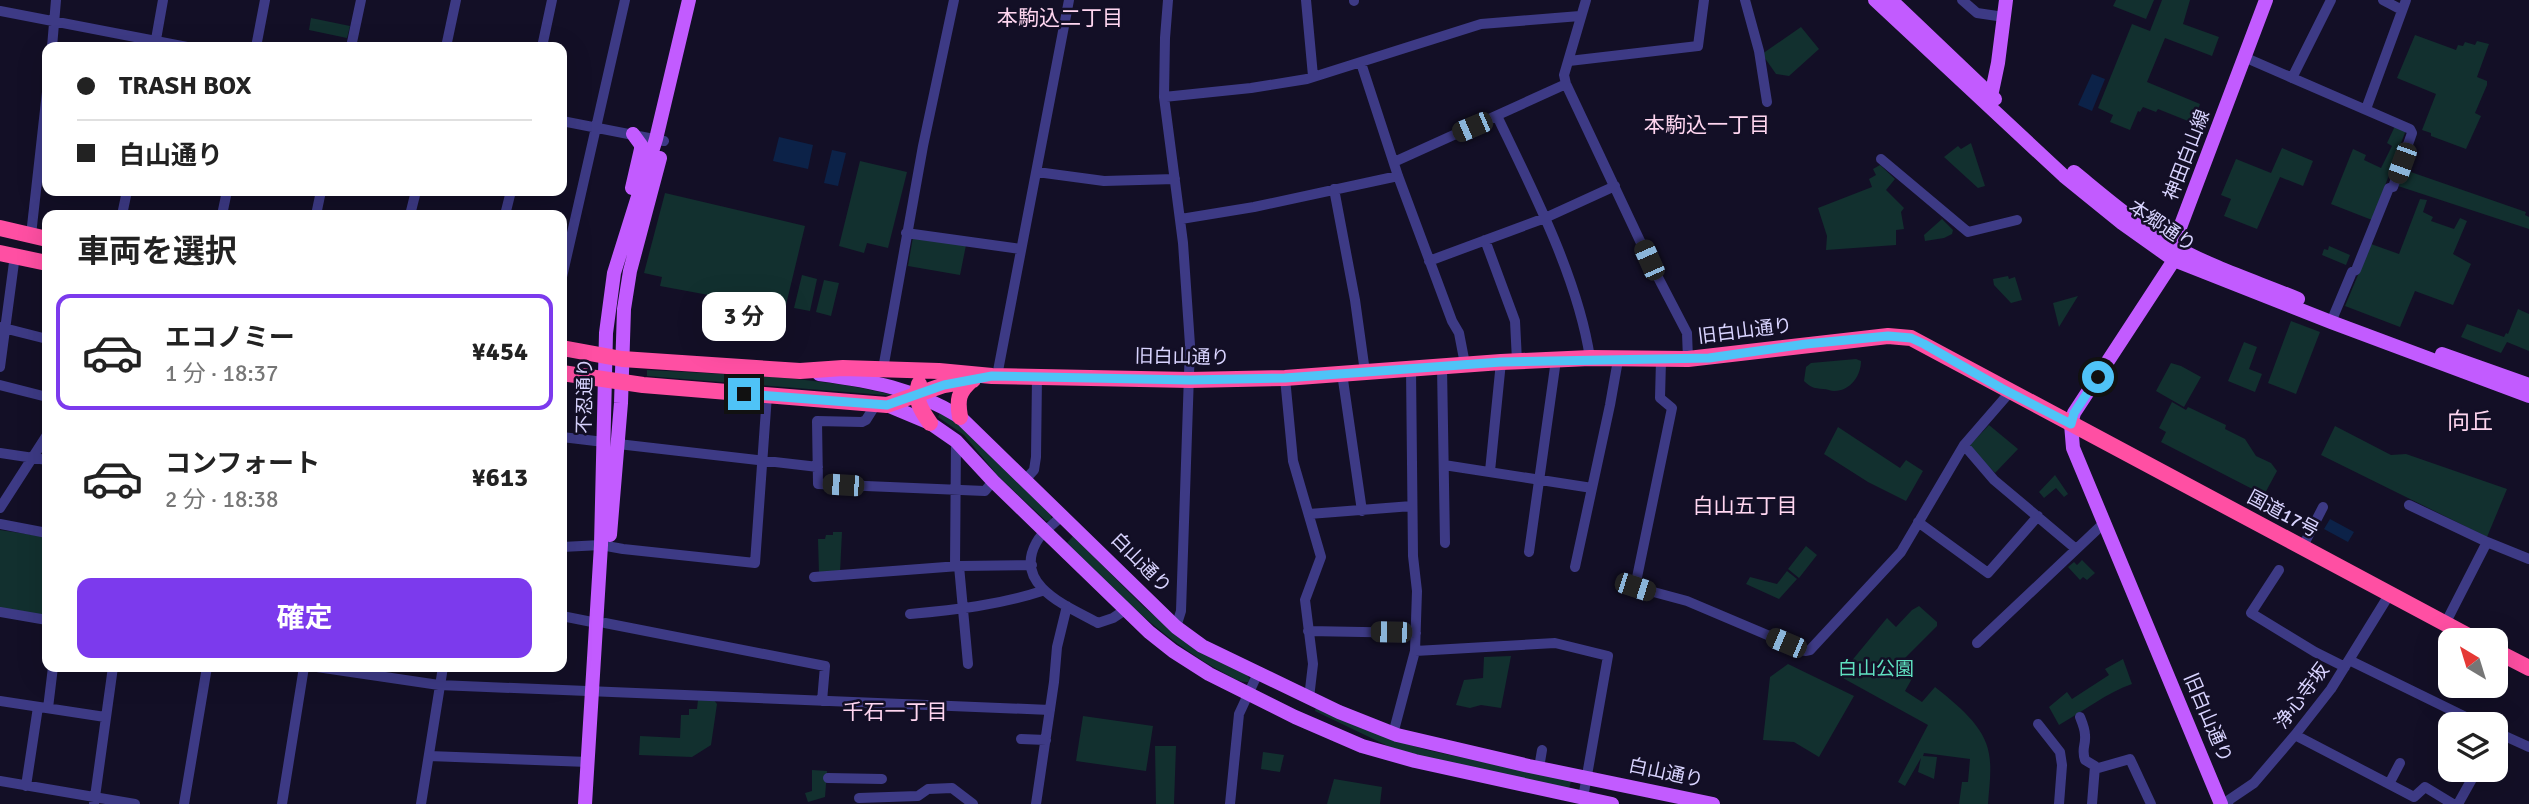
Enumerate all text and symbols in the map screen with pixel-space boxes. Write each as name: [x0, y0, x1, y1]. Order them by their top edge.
district label: 本駒込二丁目: [997, 5, 1123, 31]
text: TRASH BOX: [119, 70, 252, 102]
street label: 神田白山線: [2159, 106, 2215, 204]
car: [1449, 109, 1496, 145]
district label: 本駒込一丁目: [1644, 112, 1770, 138]
text: 白山通り: [119, 140, 223, 172]
car: [2385, 140, 2420, 186]
street label: 本郷通り: [2124, 195, 2200, 257]
text: 車両を選択: [77, 232, 237, 271]
car: [1631, 237, 1668, 283]
callout: 3 分: [702, 292, 786, 342]
text: 3 分: [724, 302, 764, 331]
street label: 旧白山通り: [1696, 313, 1794, 349]
icon: car: [81, 321, 144, 384]
text: エコノミー: [165, 322, 295, 354]
text: ¥454: [472, 336, 528, 368]
street label: 旧白山通り: [1134, 344, 1230, 370]
street label: 不忍通り: [572, 358, 598, 434]
text: 1 分 · 18:37: [165, 359, 278, 388]
route start: [2082, 361, 2114, 393]
route end: [728, 378, 760, 410]
district label: 向丘: [2447, 407, 2493, 436]
icon: car: [81, 447, 144, 510]
text: コンフォート: [165, 448, 320, 480]
text: ¥613: [472, 462, 528, 494]
car: [822, 473, 865, 497]
text: 2 分 · 18:38: [165, 485, 278, 514]
street label: 国道17号: [2243, 485, 2323, 543]
district label: 白山五丁目: [1693, 493, 1798, 519]
street label: 白山通り: [1106, 528, 1176, 598]
car: [1612, 571, 1659, 603]
button: 確定: [77, 578, 532, 658]
car: [1370, 621, 1413, 643]
car: [1763, 625, 1810, 661]
north arrow: [2438, 628, 2508, 698]
map controls: [2438, 628, 2508, 782]
park label: 白山公園: [1838, 657, 1914, 681]
street label: 浄心寺坂: [2270, 658, 2334, 734]
street label: 旧白山通り: [2178, 670, 2238, 766]
district label: 千石一丁目: [843, 699, 948, 725]
button: layers: [2438, 712, 2508, 782]
street label: 白山通り: [1626, 753, 1706, 793]

